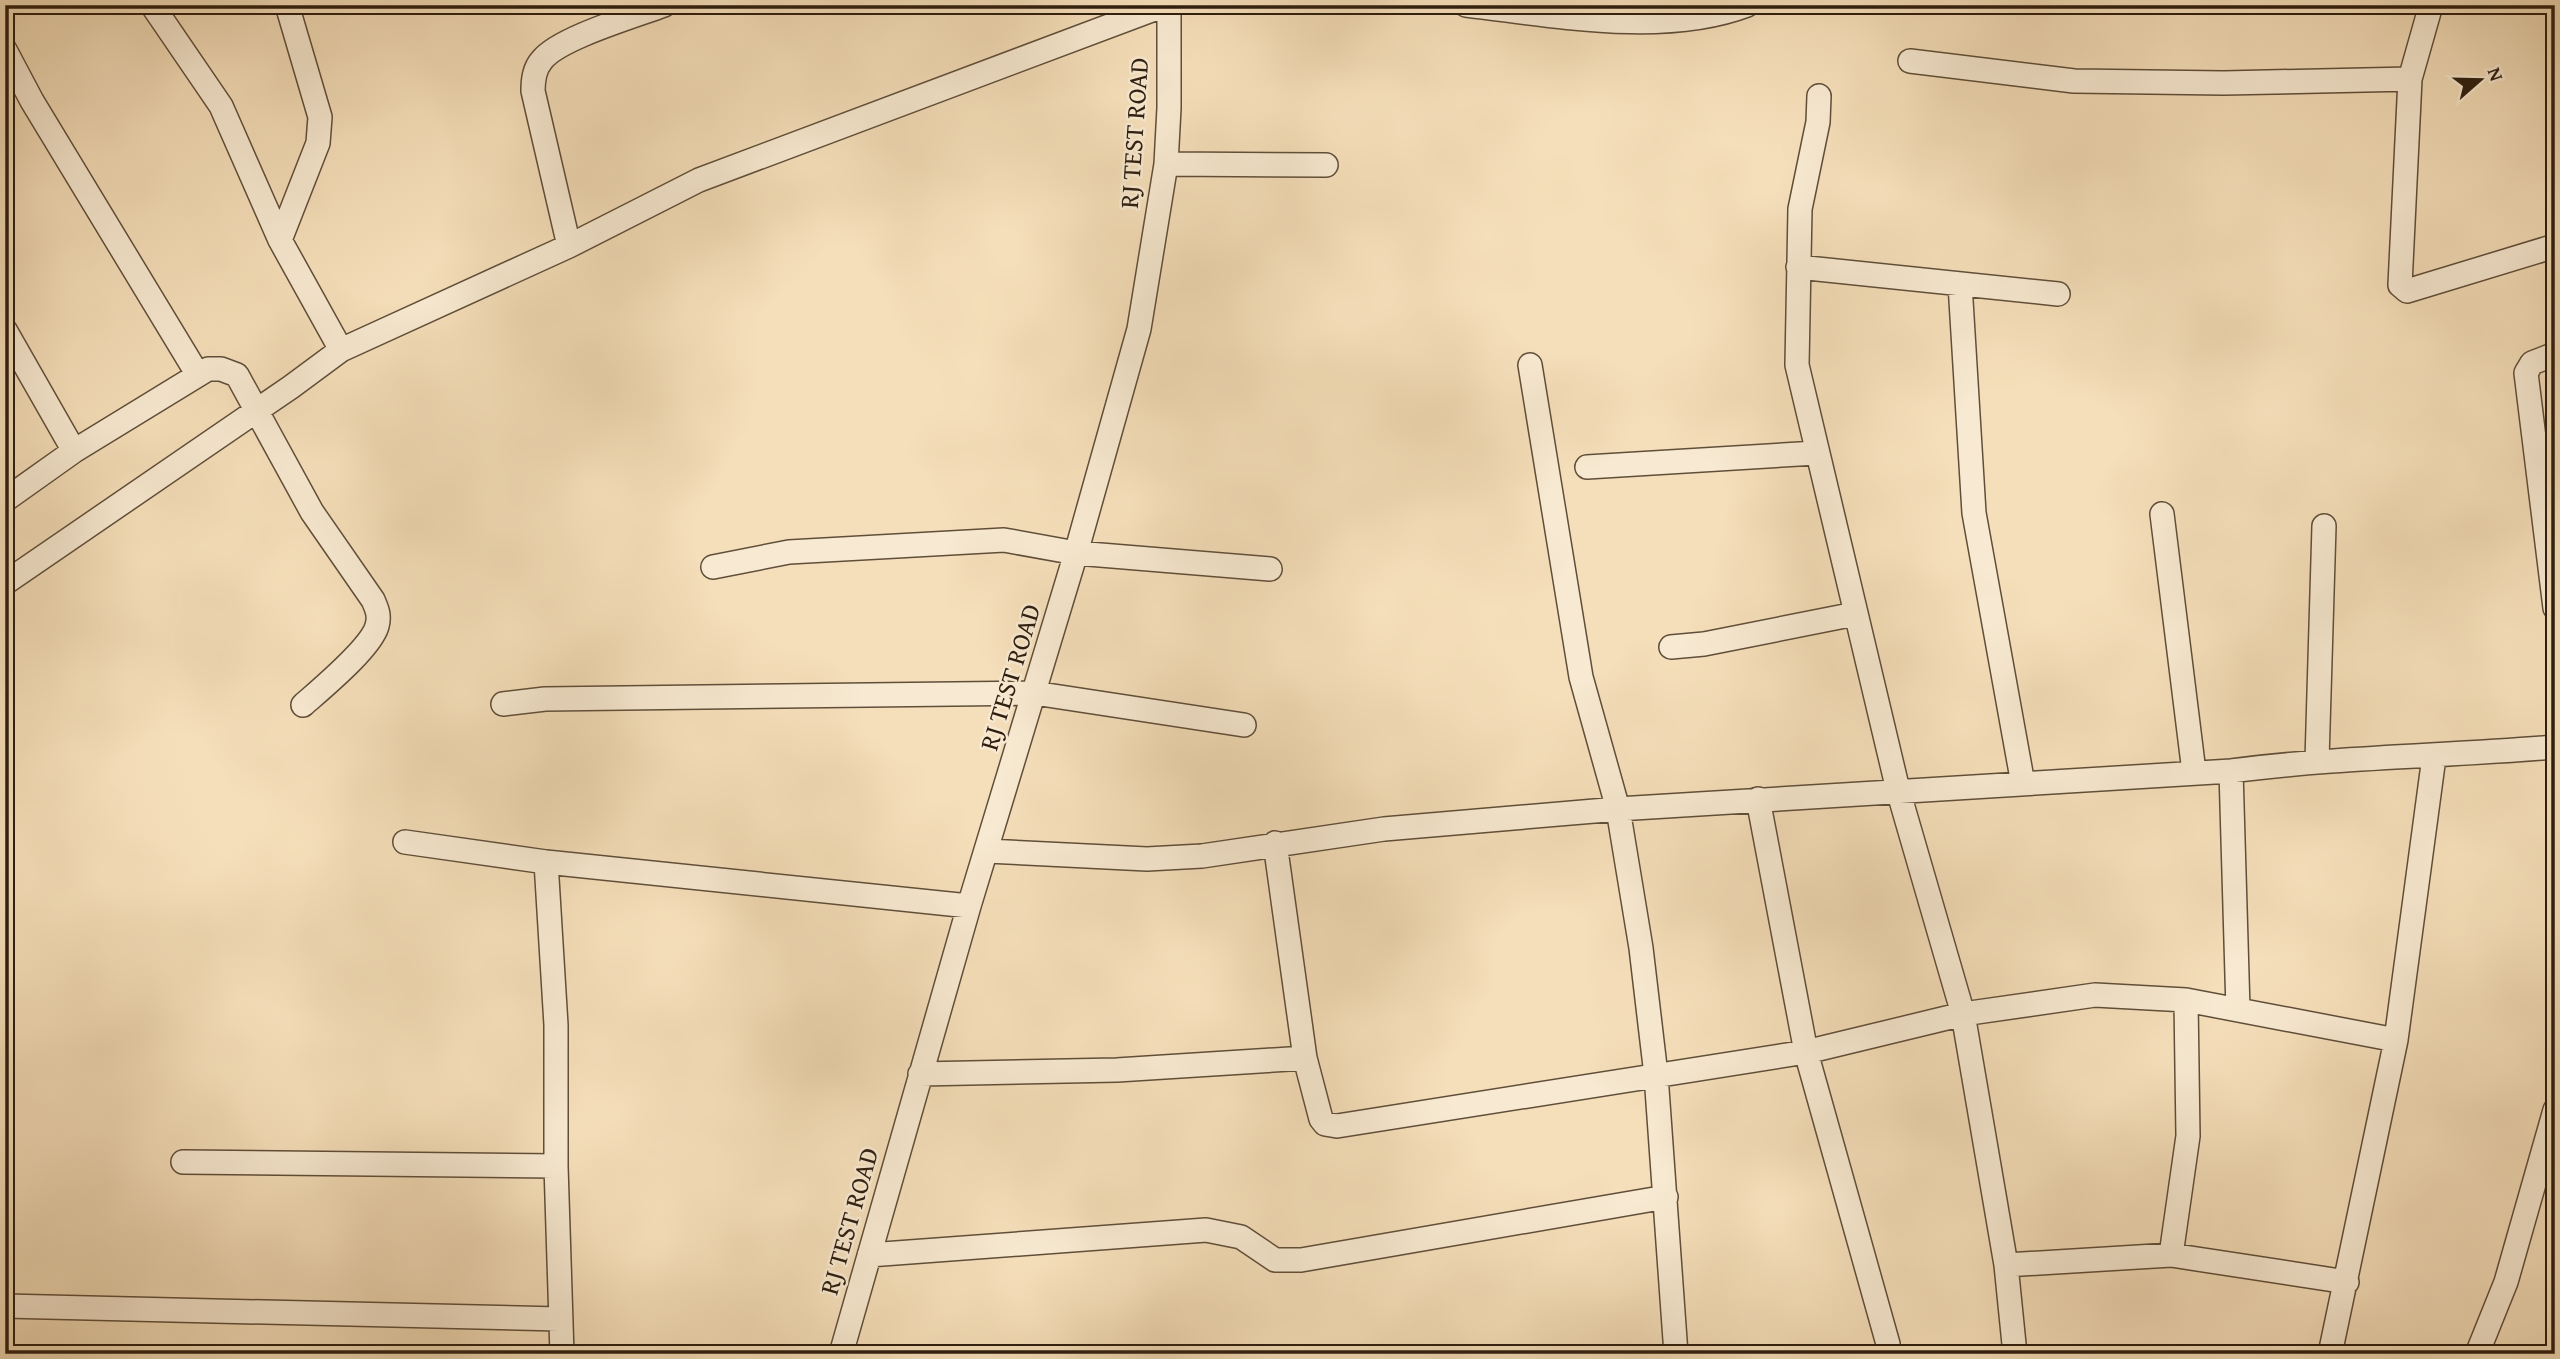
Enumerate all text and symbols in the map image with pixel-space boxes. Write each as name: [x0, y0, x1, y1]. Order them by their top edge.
north arrow: [2444, 46, 2514, 116]
street label: RJ TEST ROAD: [1109, 56, 1158, 210]
text: N: [2481, 63, 2511, 85]
street label: RJ TEST ROAD: [969, 599, 1050, 755]
street label: RJ TEST ROAD: [809, 1143, 888, 1299]

